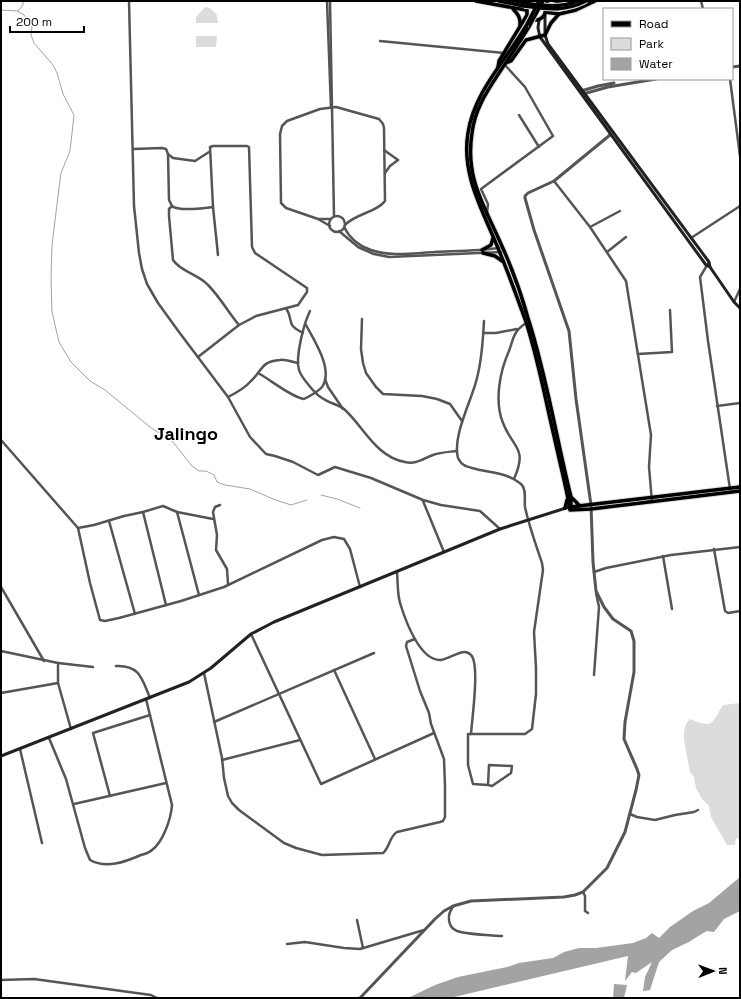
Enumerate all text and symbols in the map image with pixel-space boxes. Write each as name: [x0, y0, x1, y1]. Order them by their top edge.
scale bar: [10, 8, 84, 34]
legend: [603, 8, 733, 80]
text: 200 m: [16, 14, 52, 30]
text: Road: [639, 16, 668, 32]
text: Park: [639, 36, 664, 52]
text: Water: [639, 56, 673, 72]
district label: Jalingo: [154, 422, 218, 445]
north arrow: [693, 951, 733, 991]
text: N: [716, 967, 730, 975]

